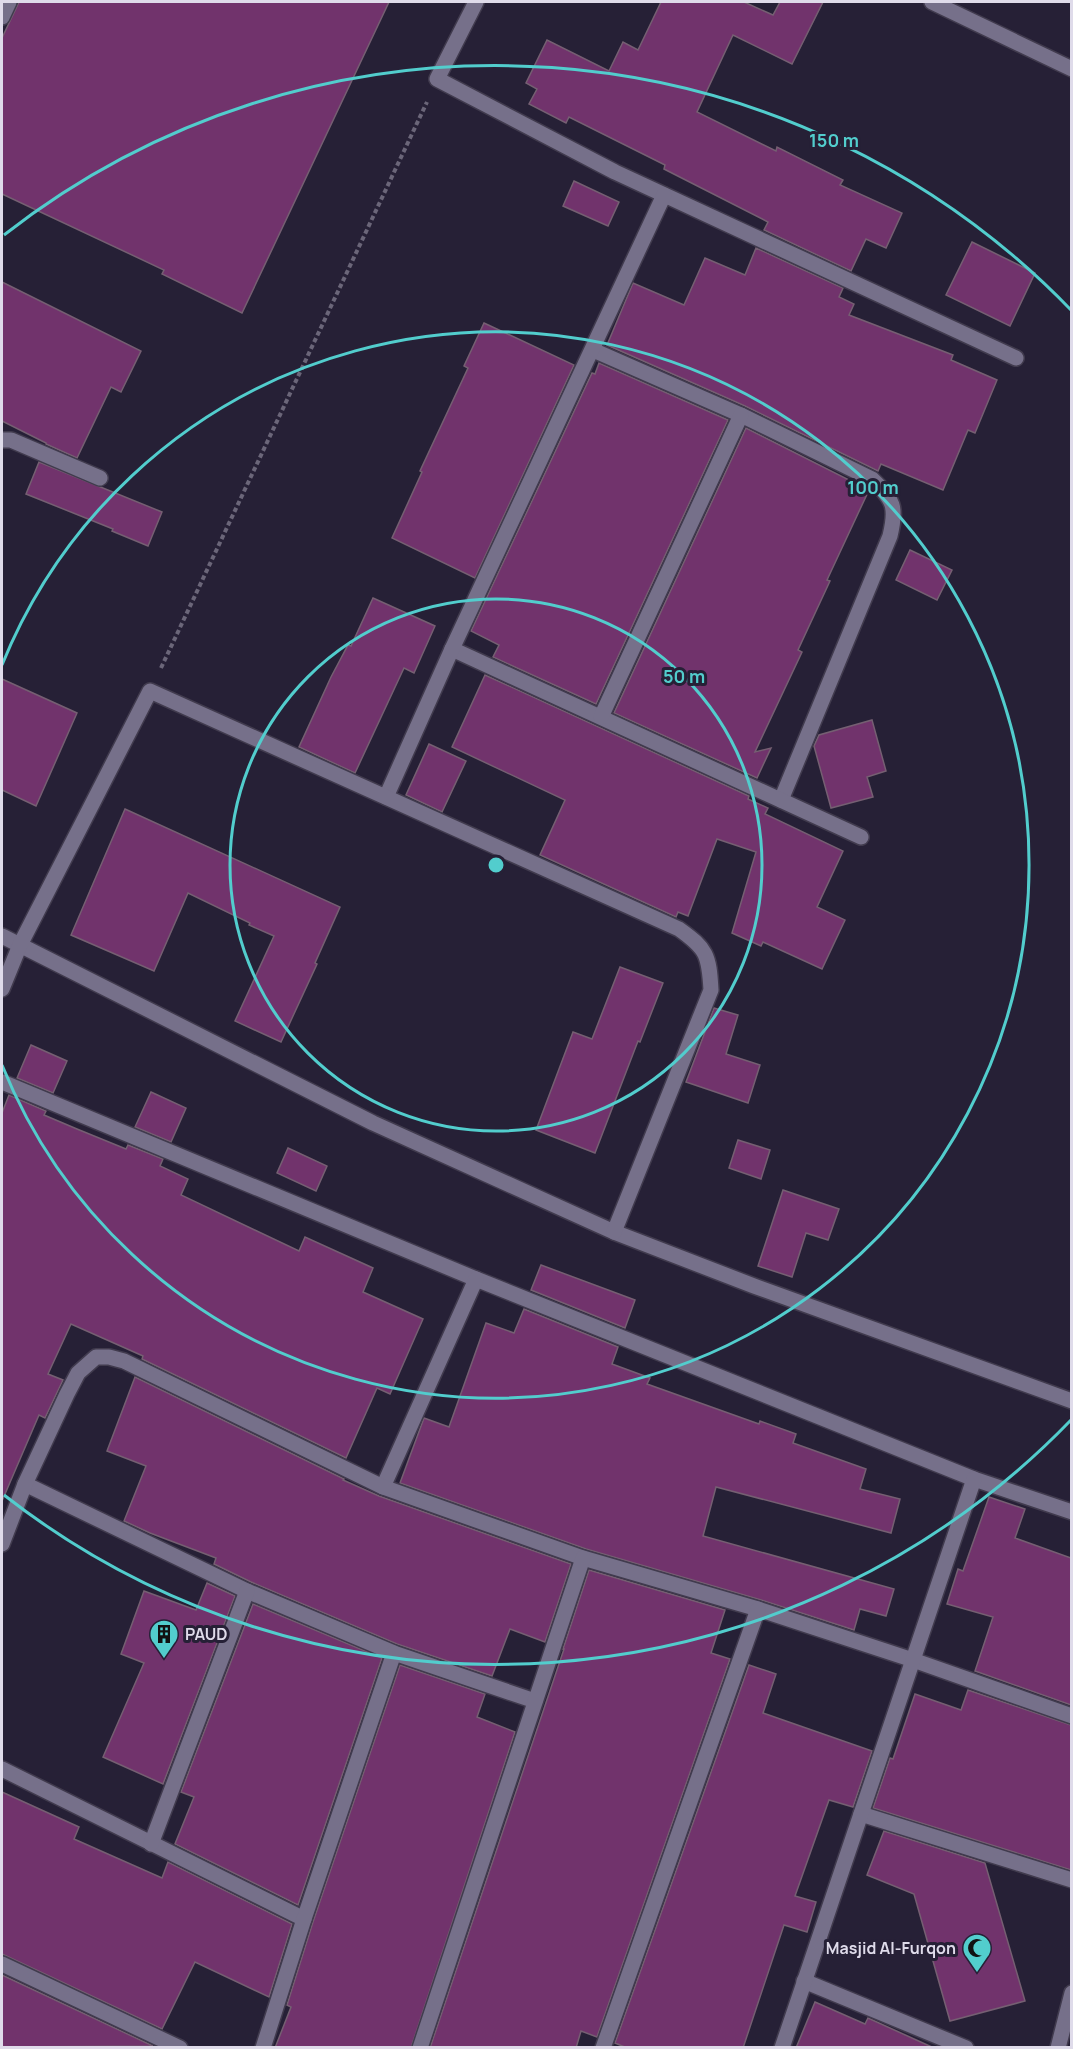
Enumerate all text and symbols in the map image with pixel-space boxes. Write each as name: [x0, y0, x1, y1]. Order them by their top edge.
text: 150 m: [809, 128, 859, 152]
text: 100 m: [847, 475, 899, 499]
text: 50 m: [663, 664, 705, 688]
centre of rings: [486, 855, 506, 875]
building icon: PAUD: [148, 1618, 180, 1660]
place label: PAUD: [185, 1623, 228, 1645]
mosque icon: Masjid Al-Furqon: [961, 1932, 993, 1974]
place label: Masjid Al-Furqon: [826, 1937, 956, 1959]

